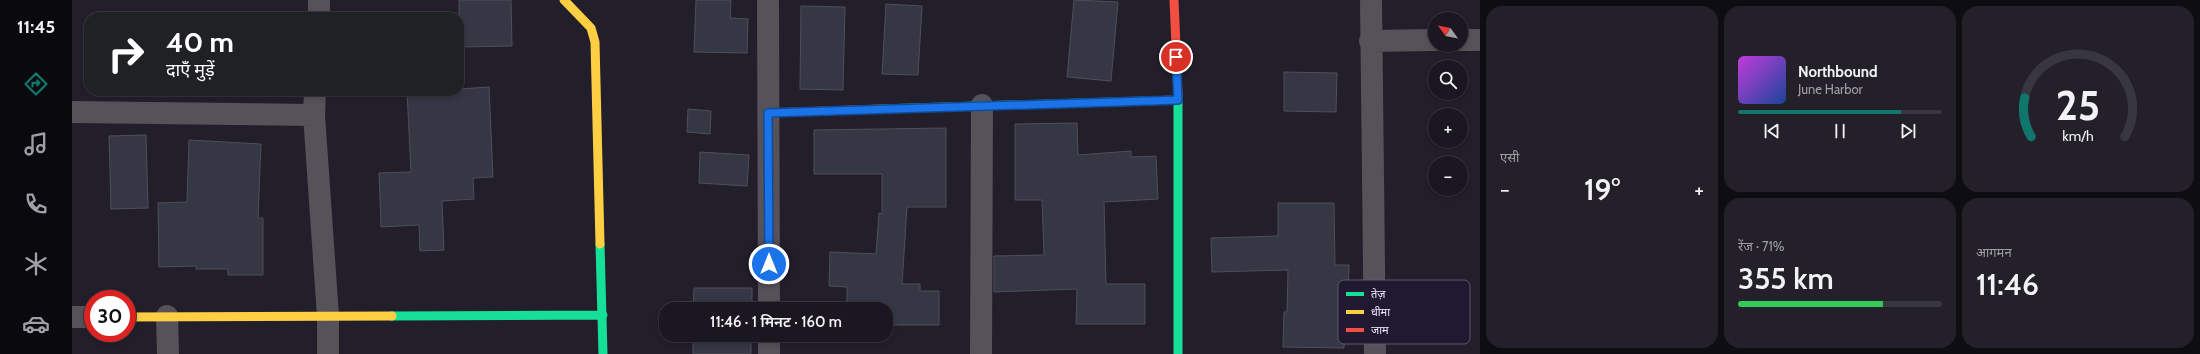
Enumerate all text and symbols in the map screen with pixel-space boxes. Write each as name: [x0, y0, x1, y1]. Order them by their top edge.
north arrow: [1428, 12, 1468, 52]
map controls: [1428, 12, 1468, 196]
text: 11:45: [17, 16, 55, 38]
text: 40 m: [166, 25, 234, 59]
icon: right: [100, 28, 152, 80]
pin: [1159, 40, 1193, 74]
icon: arrive: [1165, 46, 1187, 68]
text: दाएँ मुड़ें: [166, 59, 215, 81]
button: search: [1428, 60, 1468, 100]
text: Northbound: [1798, 63, 1878, 81]
icon: directions: [22, 70, 50, 98]
text: 25: [2056, 80, 2100, 130]
text: June Harbor: [1798, 81, 1863, 97]
button: +: [1428, 108, 1468, 148]
icon: previous: [1761, 120, 1783, 142]
icon: pause: [1829, 120, 1851, 142]
icon: next: [1897, 120, 1919, 142]
text: km/h: [2062, 126, 2094, 144]
icon: music: [22, 130, 50, 158]
text: एसी: [1500, 149, 1519, 165]
button: −: [1428, 156, 1468, 196]
text: 19°: [1584, 171, 1620, 208]
text: −: [1500, 176, 1510, 203]
text: +: [1694, 176, 1704, 203]
icon: phone: [22, 190, 50, 218]
text: रेंज · 71%: [1738, 238, 1784, 254]
position arrow: [748, 243, 790, 285]
text: आगमन: [1976, 244, 2012, 260]
icon: climate: [22, 250, 50, 278]
text: 355 km: [1738, 260, 1834, 297]
text: 11:46: [1976, 266, 2039, 303]
legend: [1338, 280, 1470, 344]
text: तेज़: [1371, 287, 1386, 301]
speed limit sign: 30: [84, 290, 136, 342]
text: धीमा: [1371, 305, 1390, 319]
icon: car: [22, 310, 50, 338]
text: 11:46 · 1 मिनट · 160 m: [710, 313, 842, 331]
text: जाम: [1371, 323, 1389, 337]

